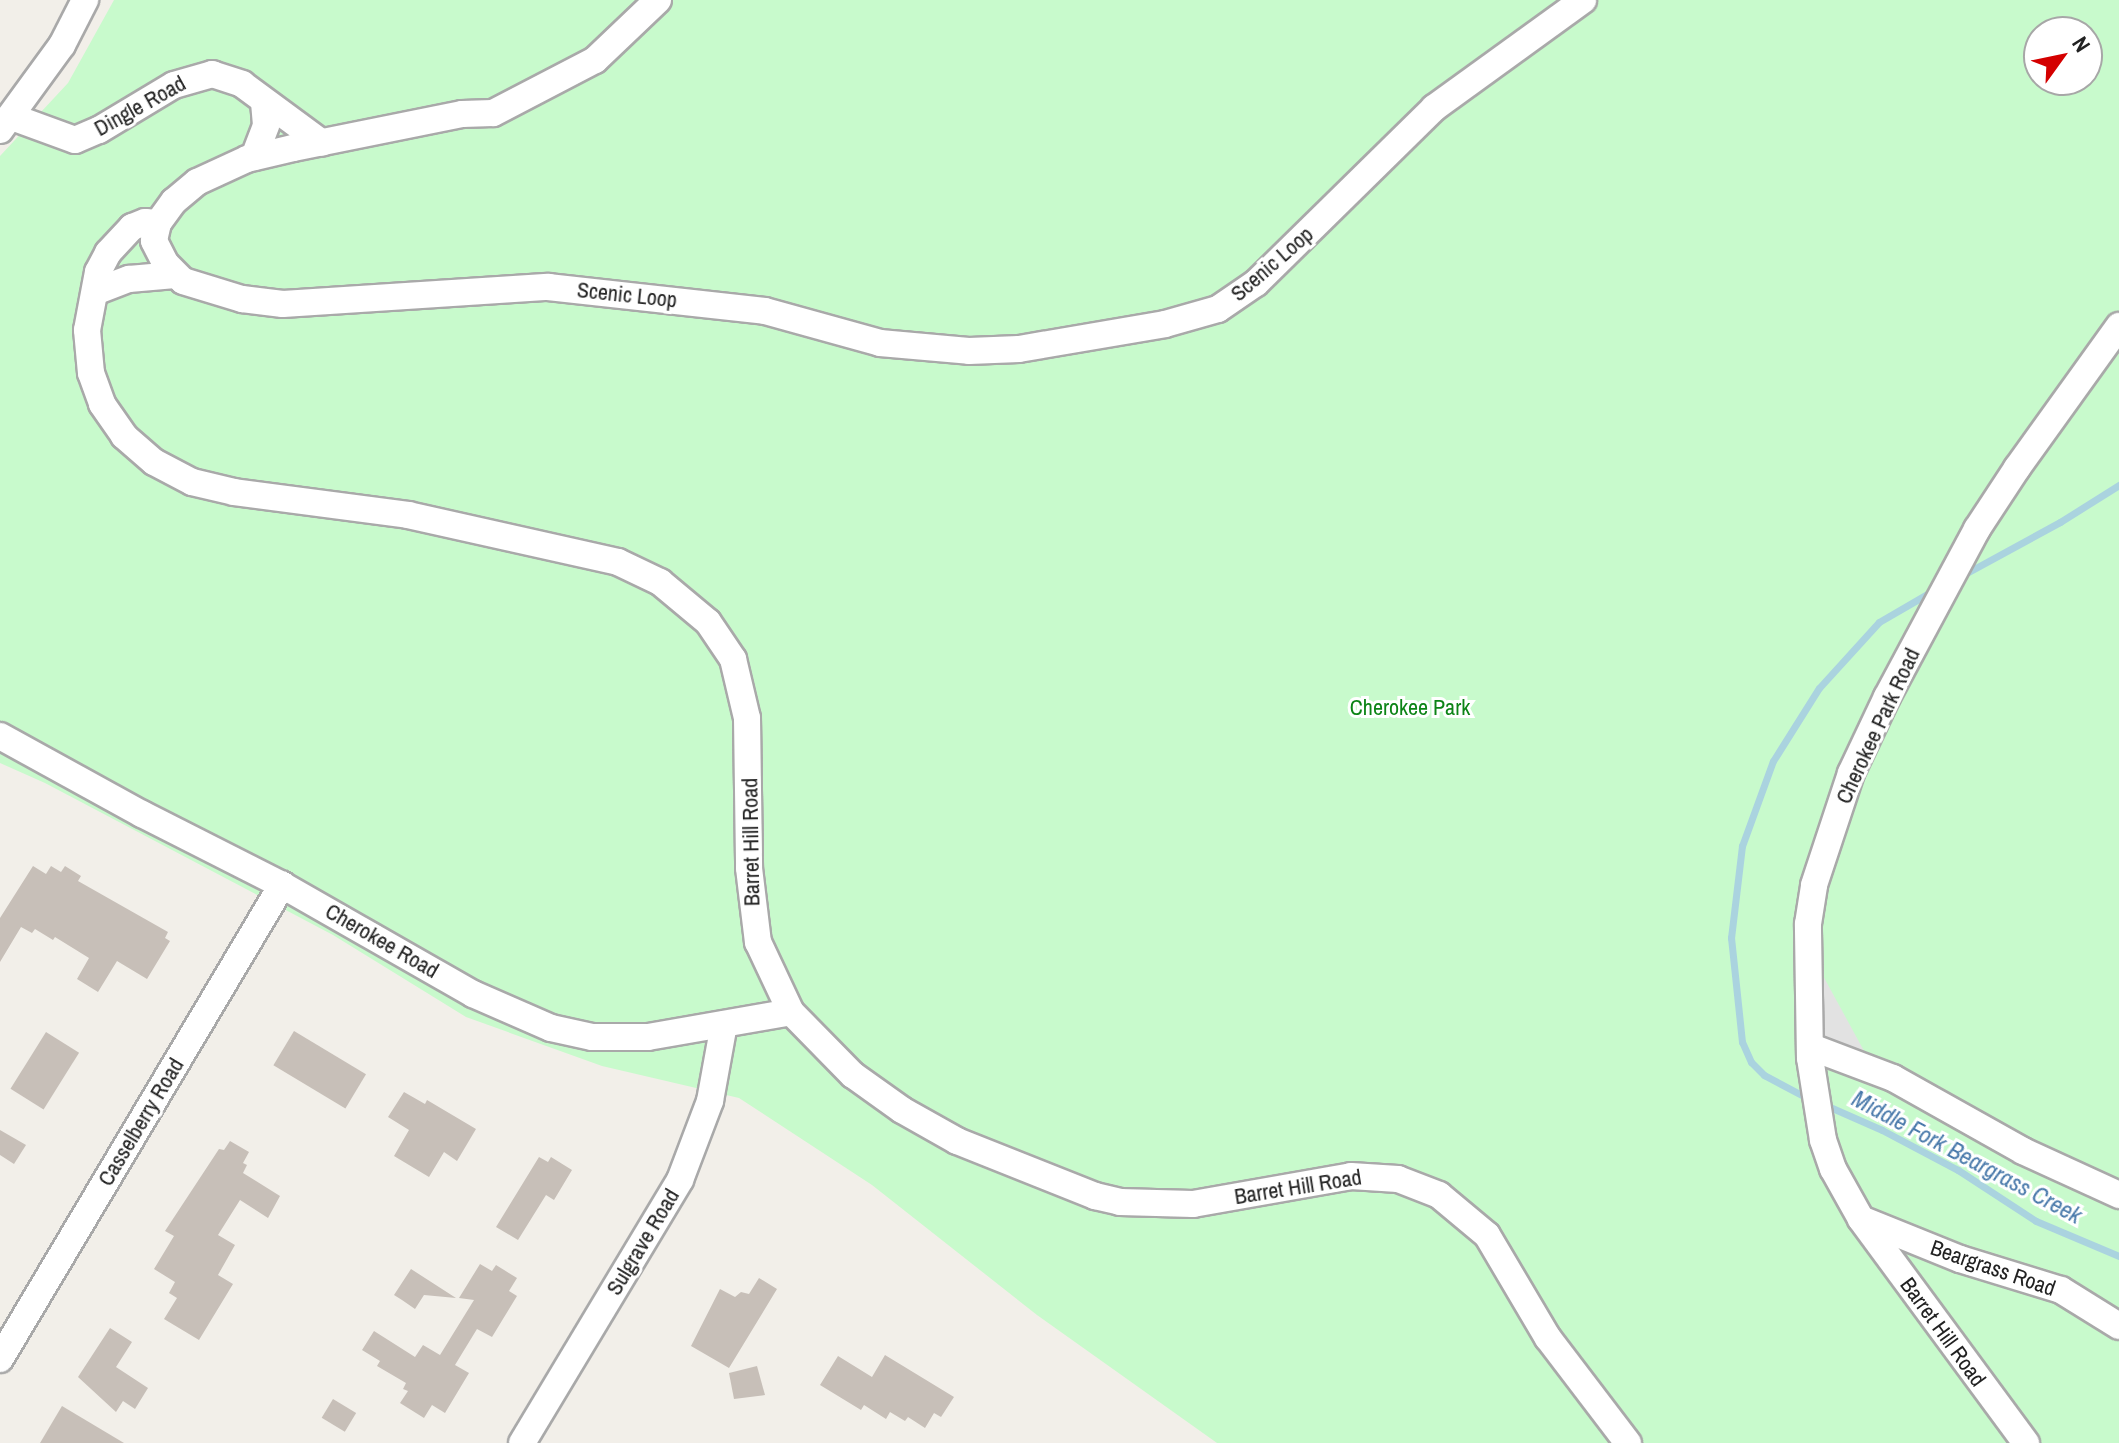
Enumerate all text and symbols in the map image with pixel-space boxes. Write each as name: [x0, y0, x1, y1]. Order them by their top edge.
north arrow: [2023, 16, 2103, 96]
text: N: [2065, 30, 2098, 58]
street label: Dingle Road: [90, 70, 190, 142]
street label: Scenic Loop: [1225, 221, 1319, 307]
street label: Scenic Loop: [576, 277, 678, 313]
street label: Cherokee Park Road: [1830, 644, 1926, 808]
park label: Cherokee Park: [1350, 695, 1470, 721]
street label: Barret Hill Road: [737, 778, 765, 906]
street label: Cherokee Road: [321, 898, 443, 984]
street label: Casselberry Road: [93, 1053, 189, 1191]
water label: Middle Fork Beargrass Creek: [1847, 1084, 2087, 1230]
street label: Barret Hill Road: [1233, 1164, 1363, 1210]
street label: Sulgrave Road: [601, 1184, 685, 1300]
street label: Beargrass Road: [1927, 1234, 2059, 1302]
street label: Barret Hill Road: [1895, 1272, 1991, 1392]

